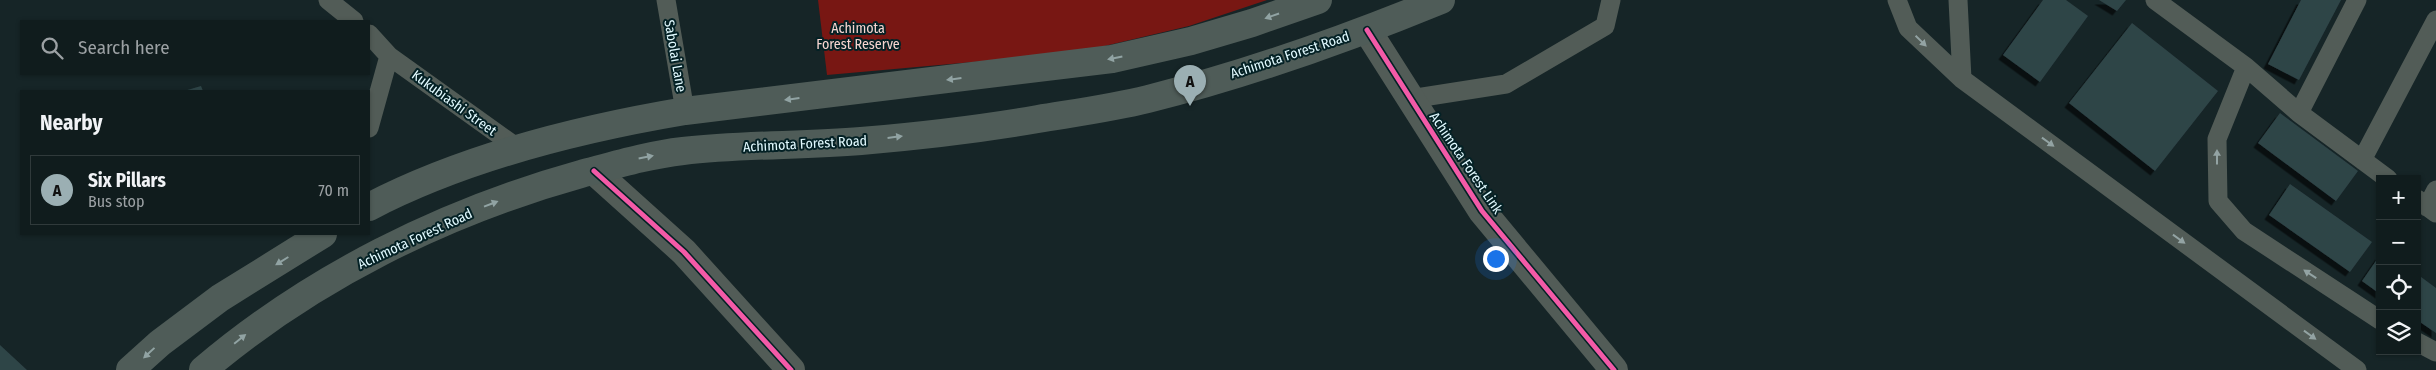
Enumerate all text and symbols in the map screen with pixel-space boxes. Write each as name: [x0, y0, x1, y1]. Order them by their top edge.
one-way arrow: [1264, 13, 1279, 20]
street label: Sabolai Lane: [660, 18, 690, 94]
search box: [20, 20, 370, 75]
park label: Achimota Forest Reserve: [816, 20, 900, 53]
street label: Achimota Forest Road: [1228, 28, 1352, 82]
icon: search: [38, 34, 66, 62]
one-way arrow: [1915, 35, 1927, 47]
text: Search here: [78, 36, 170, 59]
one-way arrow: [1107, 54, 1122, 62]
pin: A: [1174, 65, 1206, 106]
street label: Kukubiashi Street: [408, 67, 500, 140]
one-way arrow: [945, 75, 961, 83]
one-way arrow: [784, 95, 800, 103]
street label: Achimota Forest Link: [1426, 109, 1507, 217]
text: Nearby: [40, 110, 102, 136]
street label: Achimota Forest Road: [742, 132, 868, 156]
one-way arrow: [887, 133, 903, 141]
one-way arrow: [2041, 137, 2054, 148]
one-way arrow: [2213, 149, 2221, 165]
one-way arrow: [639, 153, 655, 161]
text: Six Pillars: [88, 169, 166, 192]
map controls: [2376, 175, 2421, 355]
button: +: [2376, 175, 2421, 220]
text: A: [53, 181, 61, 200]
text: 70 m: [318, 181, 349, 200]
text: Bus stop: [88, 192, 144, 211]
one-way arrow: [484, 200, 499, 208]
street label: Achimota Forest Road: [355, 205, 475, 273]
button: −: [2376, 220, 2421, 265]
one-way arrow: [2172, 234, 2186, 244]
your location: [1483, 246, 1509, 272]
one-way arrow: [276, 256, 289, 265]
button: locate: [2376, 265, 2421, 310]
one-way arrow: [2303, 269, 2317, 279]
button: layers: [2376, 310, 2421, 355]
one-way arrow: [2303, 330, 2316, 340]
one-way arrow: [234, 333, 247, 344]
one-way arrow: [143, 347, 155, 359]

